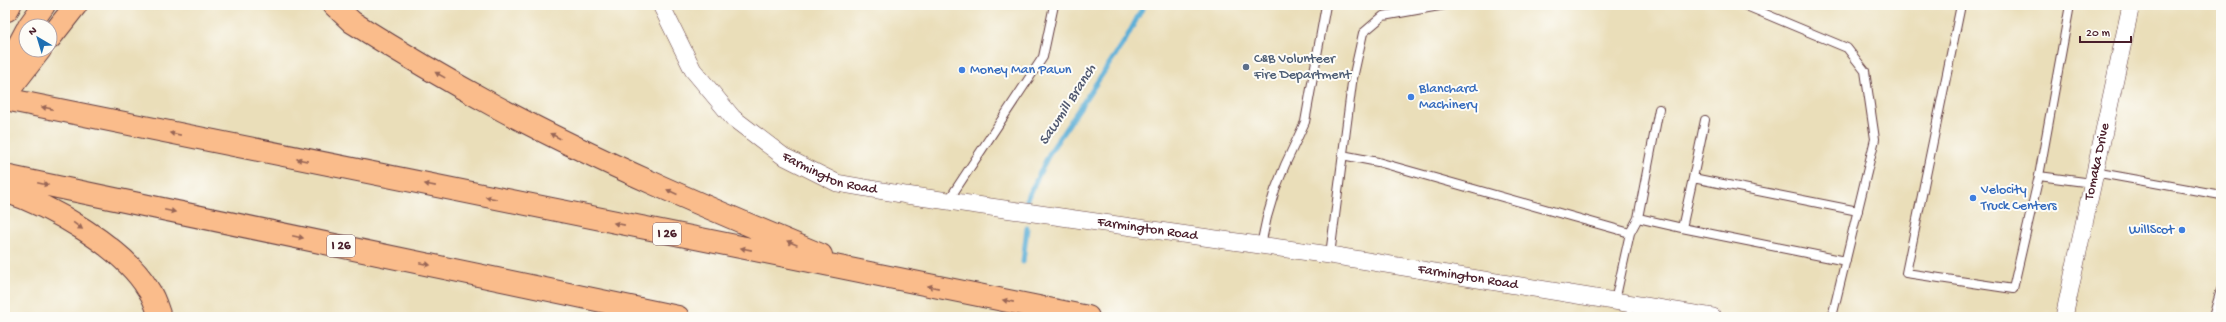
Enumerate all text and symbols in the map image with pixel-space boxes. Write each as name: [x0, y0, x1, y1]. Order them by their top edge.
north arrow: [18, 18, 58, 58]
scale bar: [2080, 18, 2131, 44]
text: N: [27, 25, 40, 39]
text: 20 m: [2086, 27, 2111, 41]
place label: C&B Volunteer Fire Department: [1253, 51, 1352, 84]
water label: Sawmill Branch: [1035, 60, 1101, 149]
place label: Money Man Pawn: [970, 62, 1072, 79]
marker: C&B Volunteer Fire Department: [1241, 62, 1251, 72]
marker: Money Man Pawn: [957, 65, 967, 75]
one-way arrow: [434, 72, 446, 79]
place label: Blanchard Machinery: [1418, 81, 1479, 114]
marker: Blanchard Machinery: [1406, 92, 1416, 102]
one-way arrow: [41, 105, 54, 111]
street label: Tomaka Drive: [2081, 121, 2114, 203]
one-way arrow: [169, 131, 181, 137]
one-way arrow: [549, 133, 561, 139]
street label: Farmington Road: [778, 148, 880, 199]
one-way arrow: [296, 156, 308, 162]
one-way arrow: [37, 181, 49, 187]
one-way arrow: [424, 182, 436, 188]
place label: Velocity Truck Centers: [1980, 182, 2058, 215]
one-way arrow: [667, 189, 678, 195]
marker: Velocity Truck Centers: [1968, 193, 1978, 203]
one-way arrow: [485, 195, 497, 201]
one-way arrow: [164, 208, 177, 214]
street label: Farmington Road: [1095, 214, 1200, 245]
one-way arrow: [613, 220, 625, 226]
one-way arrow: [73, 221, 83, 229]
place label: WillScot: [2129, 222, 2175, 239]
road number: I 26: [653, 223, 681, 245]
marker: WillScot: [2177, 225, 2187, 235]
one-way arrow: [291, 235, 304, 241]
road number: I 26: [327, 235, 355, 257]
one-way arrow: [785, 239, 797, 245]
one-way arrow: [740, 246, 752, 252]
one-way arrow: [419, 261, 431, 267]
street label: Farmington Road: [1416, 261, 1521, 294]
one-way arrow: [927, 283, 940, 289]
one-way arrow: [1002, 298, 1014, 304]

